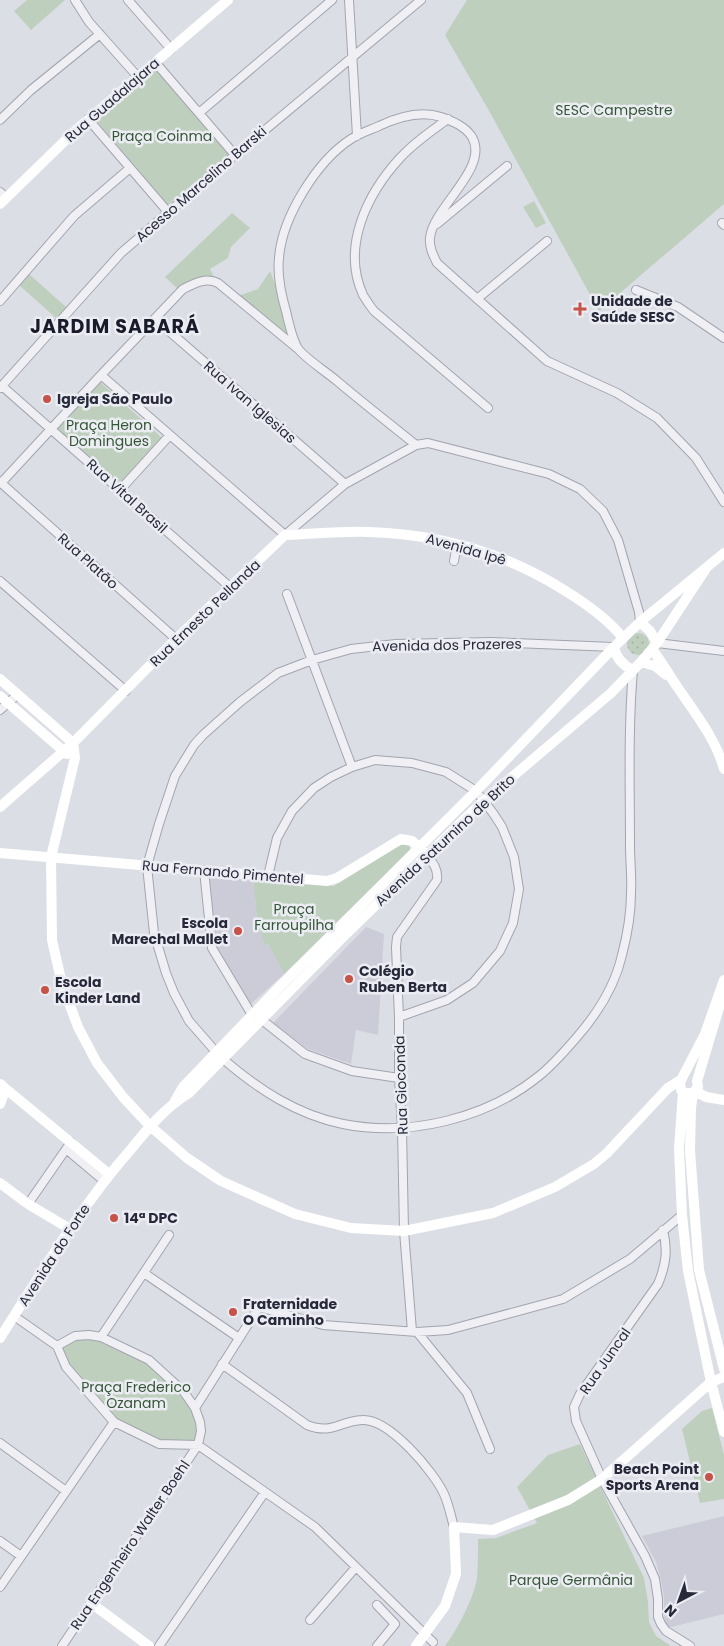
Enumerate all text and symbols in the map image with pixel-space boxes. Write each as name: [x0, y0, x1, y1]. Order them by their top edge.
street label: Rua Guadalajara: [60, 53, 164, 147]
park label: SESC Campestre: [555, 100, 673, 120]
street label: Acesso Marcelino Barski: [131, 121, 271, 247]
park label: Praça Coinma: [112, 126, 212, 146]
place label: Unidade de Saúde SESC: [591, 291, 675, 327]
marker: Unidade de Saúde SESC: [573, 302, 587, 316]
district label: JARDIM SABARÁ: [30, 313, 200, 340]
street label: Rua Ivan Iglesias: [199, 356, 301, 448]
place label: Igreja São Paulo: [57, 389, 173, 409]
marker: Igreja São Paulo: [41, 393, 53, 405]
park label: Praça Heron Domingues: [66, 415, 152, 451]
street label: Rua Vital Brasil: [82, 454, 172, 538]
street label: Rua Platão: [53, 528, 123, 594]
street label: Avenida Ipê: [424, 528, 509, 570]
street label: Rua Ernesto Pellanda: [145, 555, 265, 671]
street label: Avenida dos Prazeres: [372, 634, 522, 656]
street label: Avenida Saturnino de Brito: [370, 769, 520, 910]
street label: Rua Fernando Pimentel: [141, 855, 305, 889]
park label: Praça Farroupilha: [254, 899, 334, 935]
place label: Escola Marechal Mallet: [112, 913, 228, 949]
marker: Escola Marechal Mallet: [232, 925, 244, 937]
place label: Colégio Ruben Berta: [359, 961, 447, 997]
place label: Escola Kinder Land: [55, 972, 141, 1008]
marker: Colégio Ruben Berta: [343, 973, 355, 985]
marker: Escola Kinder Land: [39, 984, 51, 996]
street label: Rua Gioconda: [389, 1035, 413, 1135]
street label: Avenida do Forte: [13, 1200, 95, 1310]
place label: 14ª DPC: [124, 1208, 178, 1228]
marker: 14ª DPC: [108, 1212, 120, 1224]
place label: Fraternidade O Caminho: [243, 1294, 338, 1330]
marker: Fraternidade O Caminho: [227, 1306, 239, 1318]
street label: Rua Juncal: [575, 1324, 635, 1398]
park label: Praça Frederico Ozanam: [81, 1377, 191, 1413]
street label: Rua Engenheiro Walter Boehl: [66, 1456, 194, 1634]
place label: Beach Point Sports Arena: [606, 1459, 699, 1495]
marker: Beach Point Sports Arena: [703, 1471, 715, 1483]
park label: Parque Germânia: [509, 1570, 633, 1590]
north arrow: [654, 1576, 704, 1626]
text: N: [660, 1600, 681, 1622]

